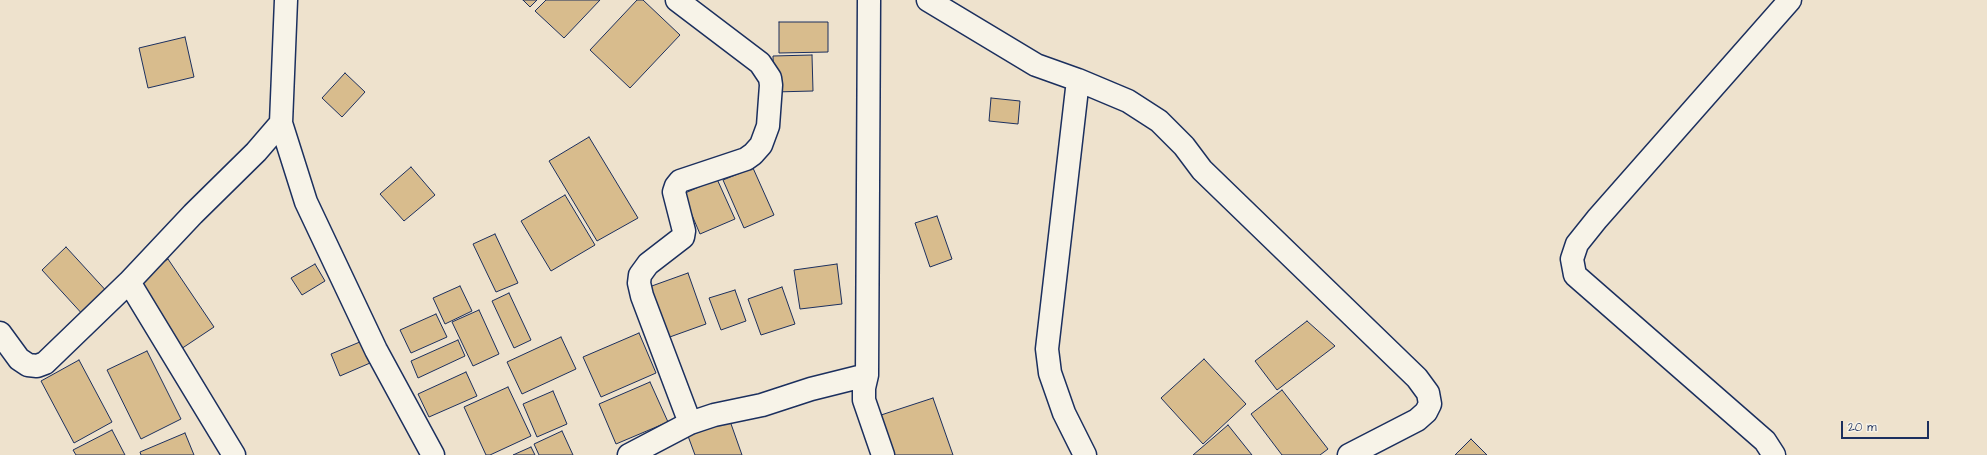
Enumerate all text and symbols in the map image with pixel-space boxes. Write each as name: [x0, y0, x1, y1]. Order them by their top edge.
scale bar: [1843, 413, 1931, 439]
text: 20 m: [1848, 419, 1877, 436]

